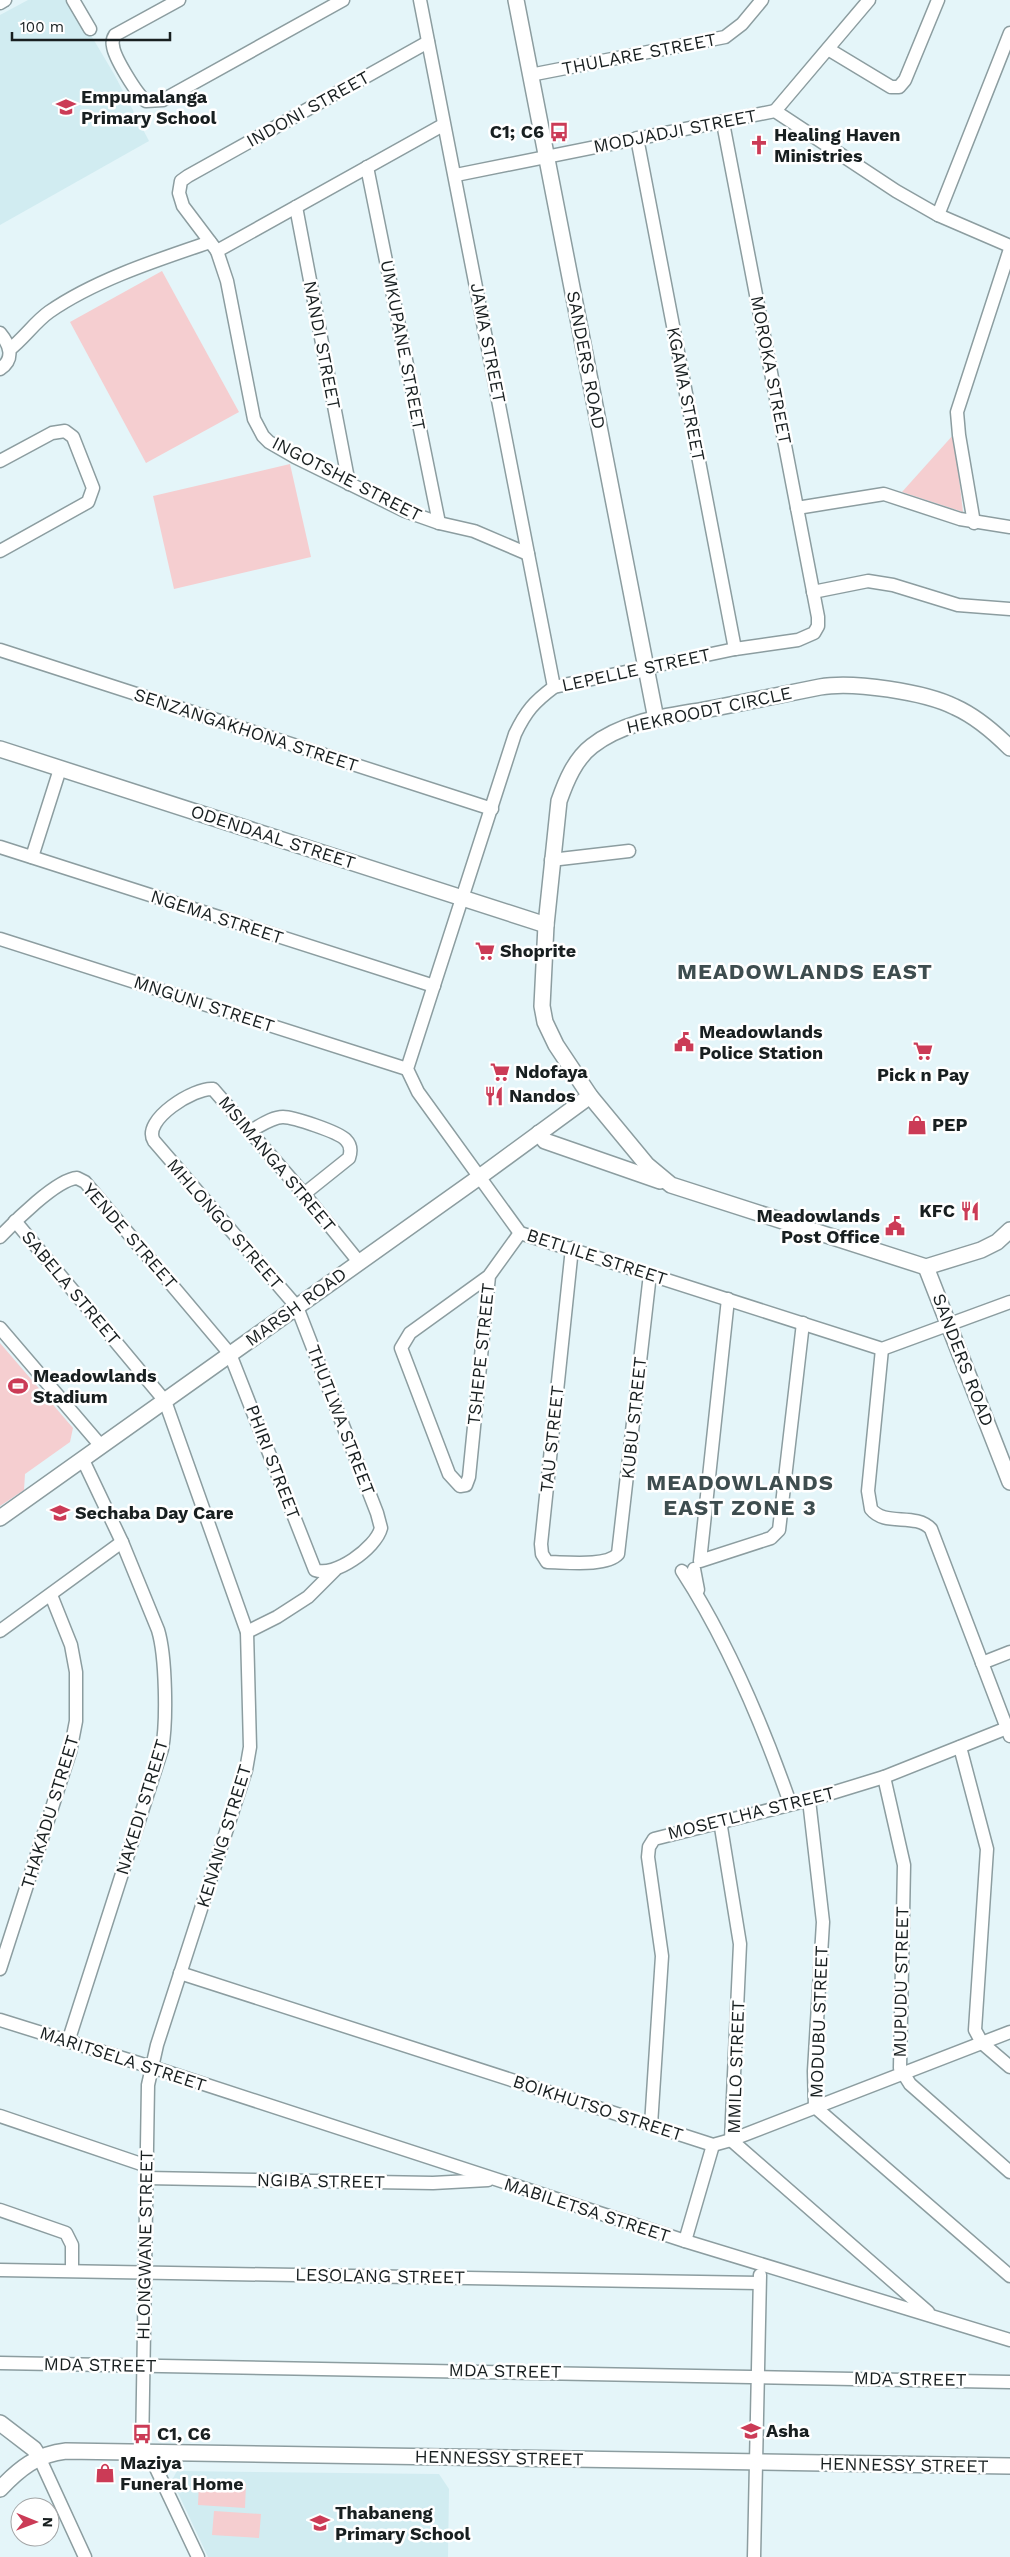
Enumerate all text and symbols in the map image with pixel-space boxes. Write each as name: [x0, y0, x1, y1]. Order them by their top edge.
scale bar: [12, 10, 170, 42]
text: 100 m: [20, 18, 64, 36]
street label: THULARE STREET: [560, 28, 718, 79]
street label: INDONI STREET: [243, 66, 373, 151]
place label: Empumalanga Primary School: [81, 86, 217, 128]
school or university icon: Empumalanga Primary School: [55, 96, 77, 118]
street label: MODJADJI STREET: [592, 104, 758, 157]
place label: C1; C6: [490, 121, 544, 142]
bus stop icon: C1; C6: [548, 121, 570, 143]
place label: Healing Haven Ministries: [774, 124, 901, 166]
church icon: Healing Haven Ministries: [748, 134, 770, 156]
street label: UMKUPANE STREET: [377, 258, 430, 432]
street label: NANDI STREET: [300, 279, 345, 411]
street label: JAMA STREET: [467, 281, 510, 405]
street label: SANDERS ROAD: [563, 289, 610, 431]
street label: MOROKA STREET: [747, 294, 796, 446]
street label: KGAMA STREET: [663, 325, 710, 463]
street label: INGOTSHE STREET: [269, 432, 426, 525]
street label: LEPELLE STREET: [560, 643, 712, 696]
street label: HEKROODT CIRCLE: [624, 682, 794, 737]
street label: SENZANGAKHONA STREET: [132, 683, 361, 776]
street label: ODENDAAL STREET: [188, 800, 358, 873]
street label: NGEMA STREET: [148, 885, 286, 948]
supermarket icon: Shoprite: [474, 940, 496, 962]
place label: Shoprite: [500, 940, 576, 961]
district label: MEADOWLANDS EAST: [677, 959, 933, 984]
street label: MNGUNI STREET: [131, 971, 277, 1036]
place label: Meadowlands Police Station: [699, 1021, 823, 1063]
public building icon: Meadowlands Police Station: [673, 1031, 695, 1053]
supermarket icon: Pick n Pay: [912, 1040, 934, 1062]
supermarket icon: Ndofaya: [489, 1061, 511, 1083]
place label: Ndofaya: [515, 1061, 588, 1082]
place label: Pick n Pay: [877, 1064, 970, 1085]
restaurant icon: Nandos: [483, 1085, 505, 1107]
place label: Nandos: [509, 1085, 576, 1106]
street label: MSIMANGA STREET: [214, 1092, 340, 1236]
shop icon: PEP: [906, 1114, 928, 1136]
place label: PEP: [932, 1114, 967, 1135]
street label: MHLONGO STREET: [163, 1154, 288, 1293]
street label: YENDE STREET: [79, 1179, 182, 1293]
place label: KFC: [919, 1200, 955, 1221]
restaurant icon: KFC: [959, 1200, 981, 1222]
place label: Meadowlands Post Office: [756, 1205, 880, 1247]
public building icon: Meadowlands Post Office: [884, 1215, 906, 1237]
street label: BETLILE STREET: [524, 1224, 670, 1289]
street label: SABELA STREET: [18, 1226, 125, 1349]
street label: MARSH ROAD: [241, 1263, 350, 1350]
street label: TSHEPE STREET: [463, 1282, 498, 1426]
street label: SANDERS ROAD: [929, 1291, 998, 1429]
street label: THUTLWA STREET: [303, 1342, 380, 1498]
street label: KUBU STREET: [617, 1356, 650, 1480]
place label: Meadowlands Stadium: [33, 1365, 157, 1407]
sports icon: Meadowlands Stadium: [7, 1375, 29, 1397]
street label: TAU STREET: [535, 1384, 568, 1493]
street label: PHIRI STREET: [242, 1402, 305, 1522]
district label: MEADOWLANDS EAST ZONE 3: [646, 1470, 834, 1520]
school or university icon: Sechaba Day Care: [49, 1502, 71, 1524]
place label: Sechaba Day Care: [75, 1502, 234, 1523]
street label: THAKADU STREET: [16, 1733, 83, 1891]
street label: NAKEDI STREET: [111, 1736, 172, 1877]
street label: KENANG STREET: [192, 1762, 255, 1910]
street label: MOSETLHA STREET: [665, 1782, 837, 1843]
street label: MUPUDU STREET: [889, 1906, 912, 2058]
street label: MODUBU STREET: [805, 1945, 832, 2099]
street label: MMILO STREET: [723, 2000, 748, 2134]
street label: MARITSELA STREET: [37, 2022, 209, 2095]
street label: BOIKHUTSO STREET: [511, 2070, 686, 2145]
street label: HLONGWANE STREET: [132, 2150, 157, 2340]
street label: NGIBA STREET: [257, 2169, 385, 2192]
street label: MABILETSA STREET: [502, 2173, 673, 2246]
street label: LESOLANG STREET: [295, 2264, 465, 2287]
street label: MDA STREET: [43, 2353, 157, 2376]
street label: MDA STREET: [448, 2359, 562, 2382]
street label: MDA STREET: [853, 2367, 967, 2390]
school or university icon: Asha: [740, 2420, 762, 2442]
place label: Asha: [766, 2420, 810, 2441]
bus stop icon: C1, C6: [131, 2423, 153, 2445]
place label: C1, C6: [157, 2423, 211, 2444]
street label: HENNESSY STREET: [414, 2446, 584, 2469]
place label: Maziya Funeral Home: [120, 2452, 244, 2494]
street label: HENNESSY STREET: [819, 2453, 989, 2476]
shop icon: Maziya Funeral Home: [94, 2462, 116, 2484]
north arrow: [10, 2497, 60, 2547]
place label: Thabaneng Primary School: [335, 2502, 471, 2544]
school or university icon: Thabaneng Primary School: [309, 2512, 331, 2534]
text: N: [40, 2517, 56, 2528]

